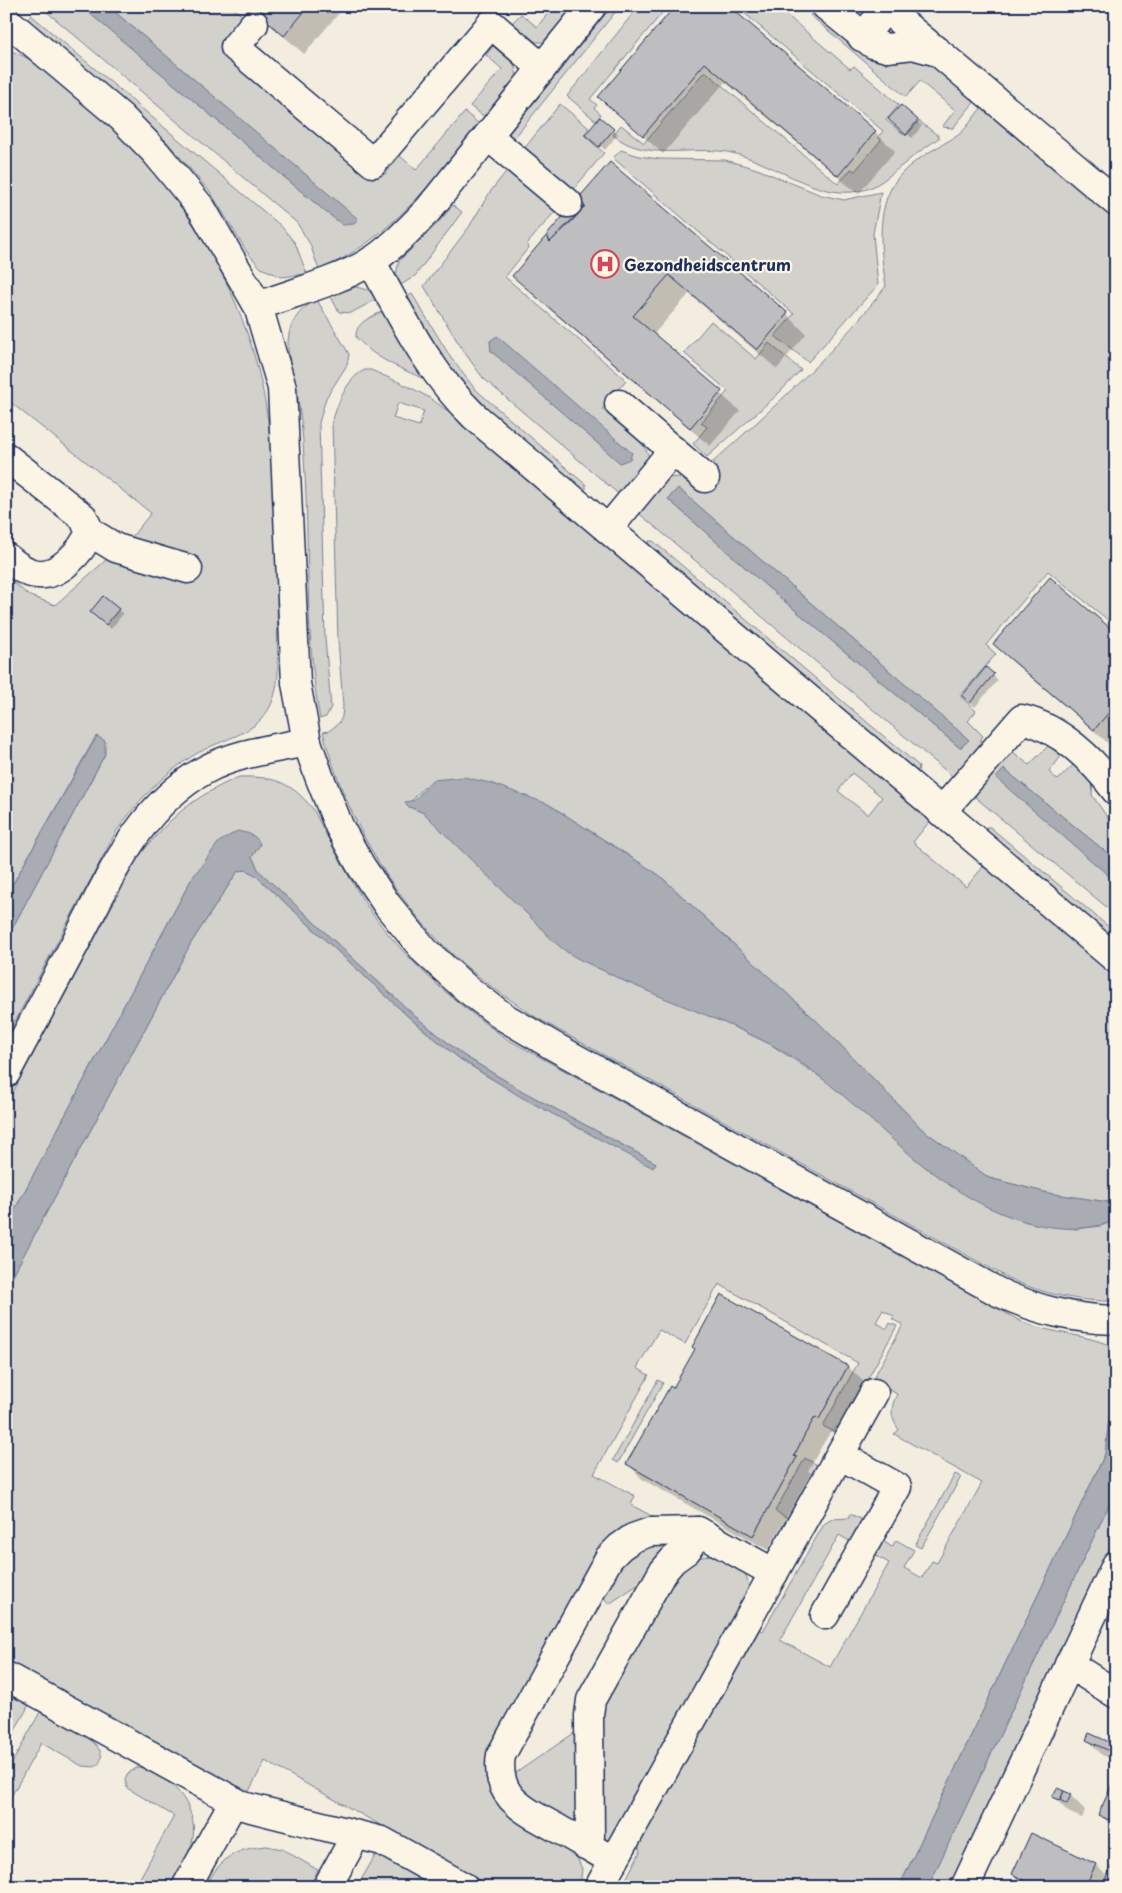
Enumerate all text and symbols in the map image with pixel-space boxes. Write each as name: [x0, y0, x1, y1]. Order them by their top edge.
hospital icon: Gezondheidscentrum: [590, 249, 620, 279]
place label: Gezondheidscentrum: [624, 252, 791, 276]

